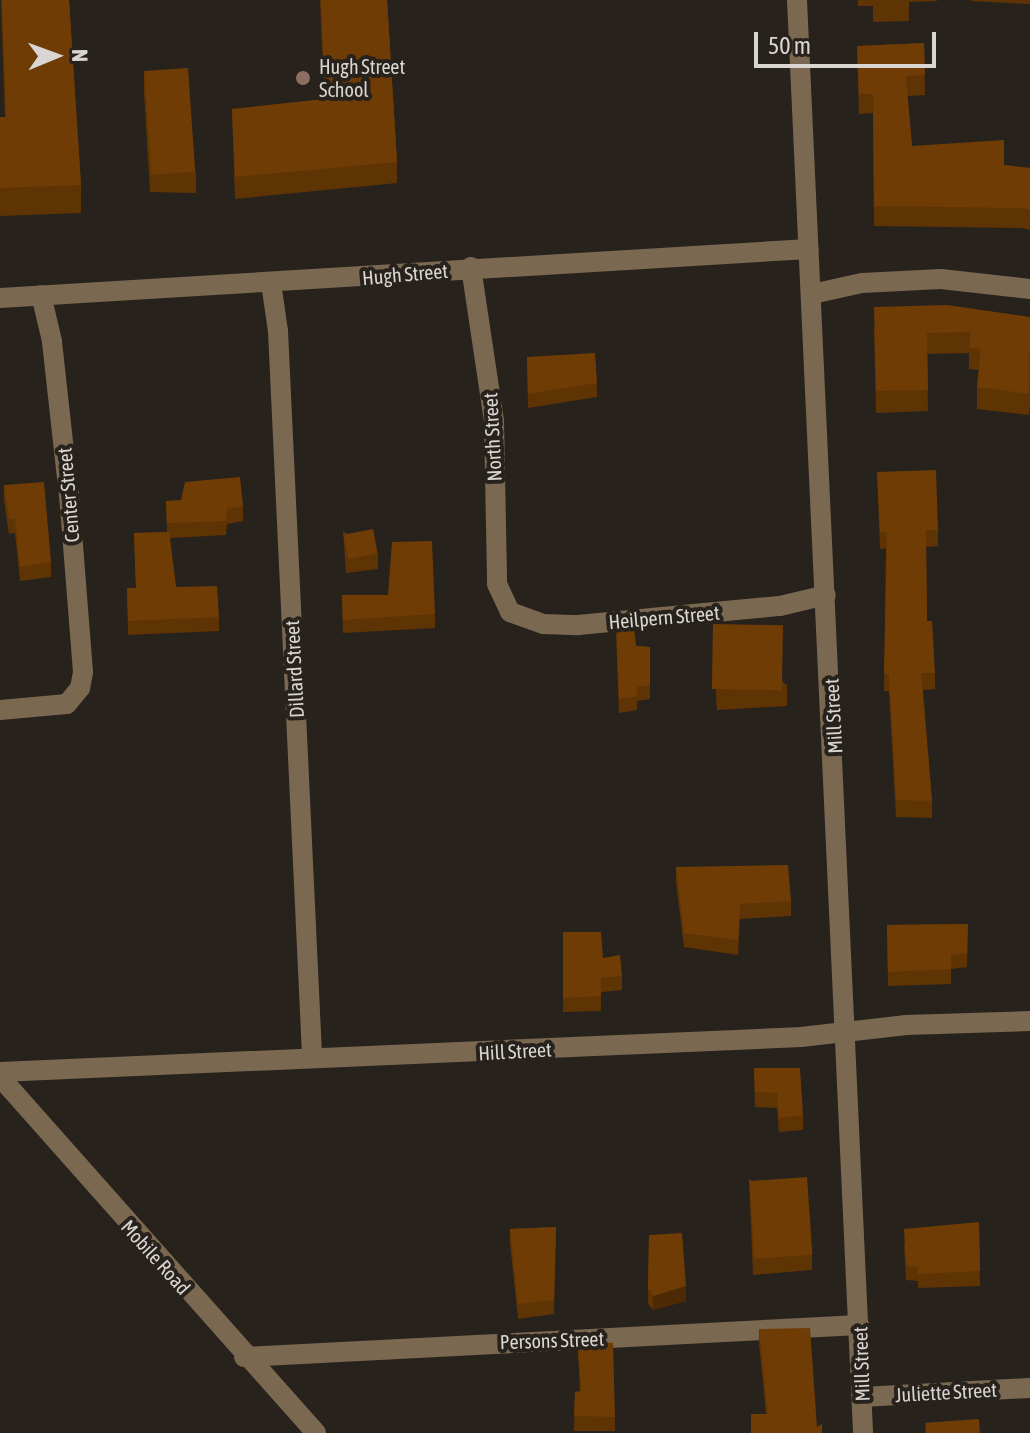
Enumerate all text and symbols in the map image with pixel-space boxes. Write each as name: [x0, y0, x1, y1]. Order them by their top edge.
north arrow: [16, 16, 96, 96]
scale bar: [758, 16, 940, 66]
text: 50 m: [768, 32, 811, 59]
text: N: [67, 49, 93, 62]
place label: Hugh Street School: [319, 54, 405, 101]
marker: Hugh Street School: [294, 69, 312, 87]
street label: Hugh Street: [361, 258, 449, 290]
street label: North Street: [478, 392, 506, 482]
street label: Center Street: [52, 447, 84, 543]
street label: Heilpern Street: [607, 600, 721, 634]
street label: Dillard Street: [279, 620, 309, 718]
street label: Mill Street: [819, 678, 847, 754]
street label: Hill Street: [478, 1037, 552, 1065]
street label: Mobile Road: [116, 1215, 196, 1299]
street label: Persons Street: [499, 1326, 605, 1354]
street label: Mill Street: [848, 1326, 874, 1402]
street label: Juliette Street: [894, 1377, 998, 1407]

